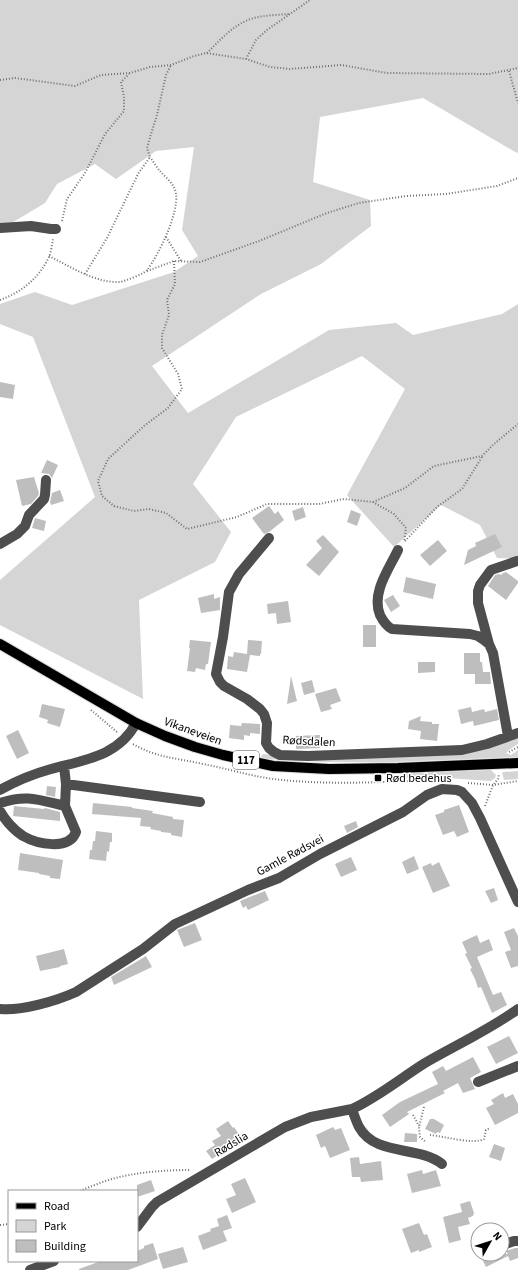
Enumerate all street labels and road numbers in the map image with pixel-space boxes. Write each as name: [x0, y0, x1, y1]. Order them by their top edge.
street label: Vikaneveien: [161, 713, 224, 750]
street label: Rødsdalen: [282, 732, 336, 751]
road number: 117: [233, 751, 259, 769]
street label: Gamle Rødsvei: [253, 831, 327, 880]
street label: Rødslia: [211, 1128, 251, 1161]

